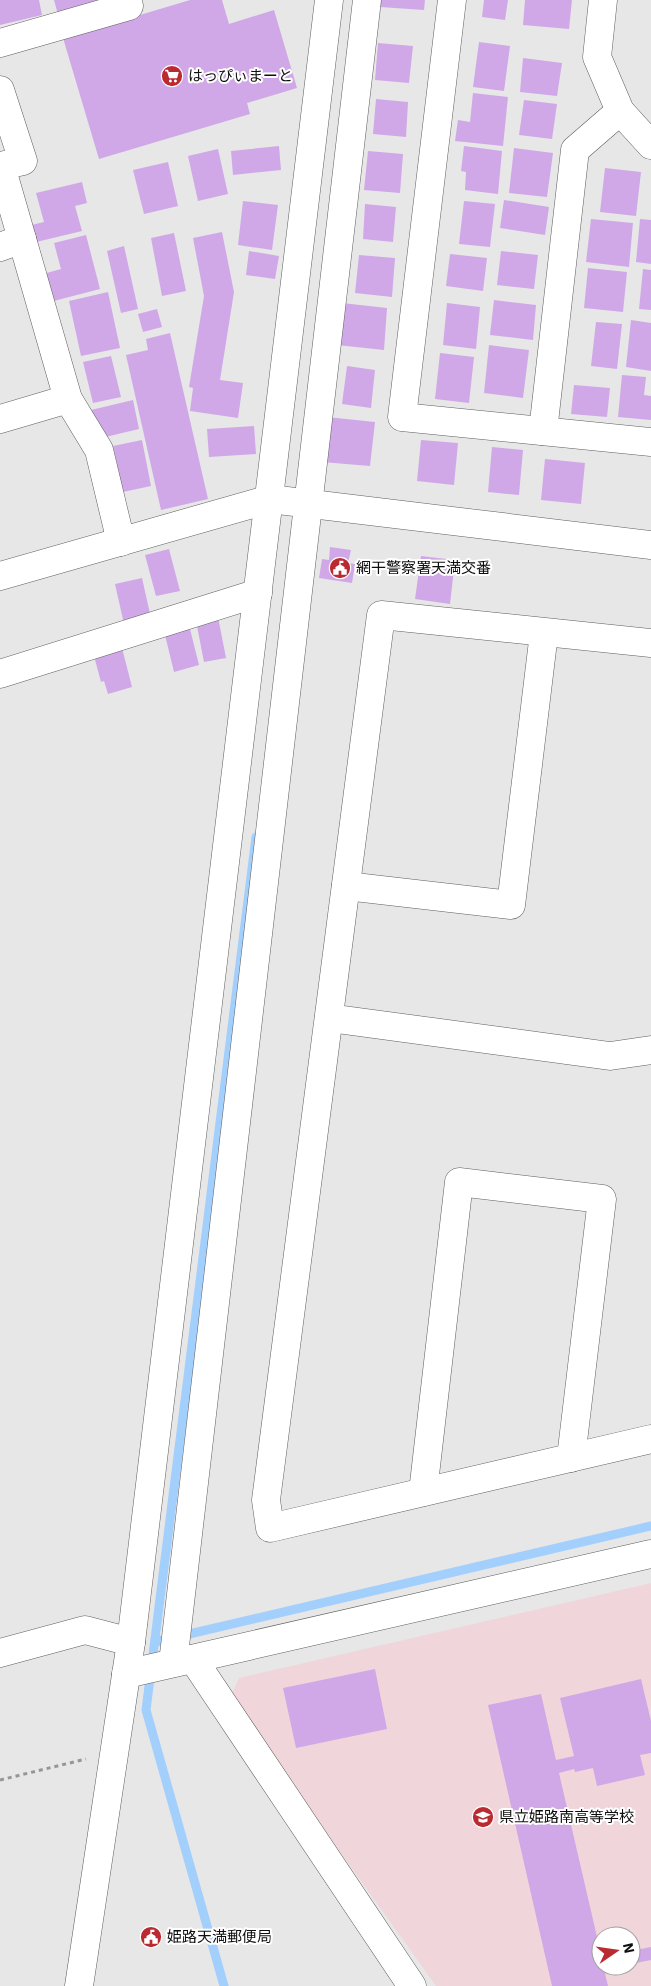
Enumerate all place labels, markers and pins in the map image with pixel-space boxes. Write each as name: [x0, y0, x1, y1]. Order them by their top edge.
supermarket icon: はっぴぃまーと: [160, 64, 184, 88]
place label: はっぴぃまーと: [188, 66, 293, 85]
public building icon: 網干警察署天満交番: [328, 556, 352, 580]
place label: 網干警察署天満交番: [356, 558, 491, 577]
school or university icon: 県立姫路南高等学校: [471, 1805, 495, 1829]
place label: 県立姫路南高等学校: [499, 1807, 634, 1826]
public building icon: 姫路天満郵便局: [139, 1925, 163, 1949]
place label: 姫路天満郵便局: [167, 1927, 272, 1946]

